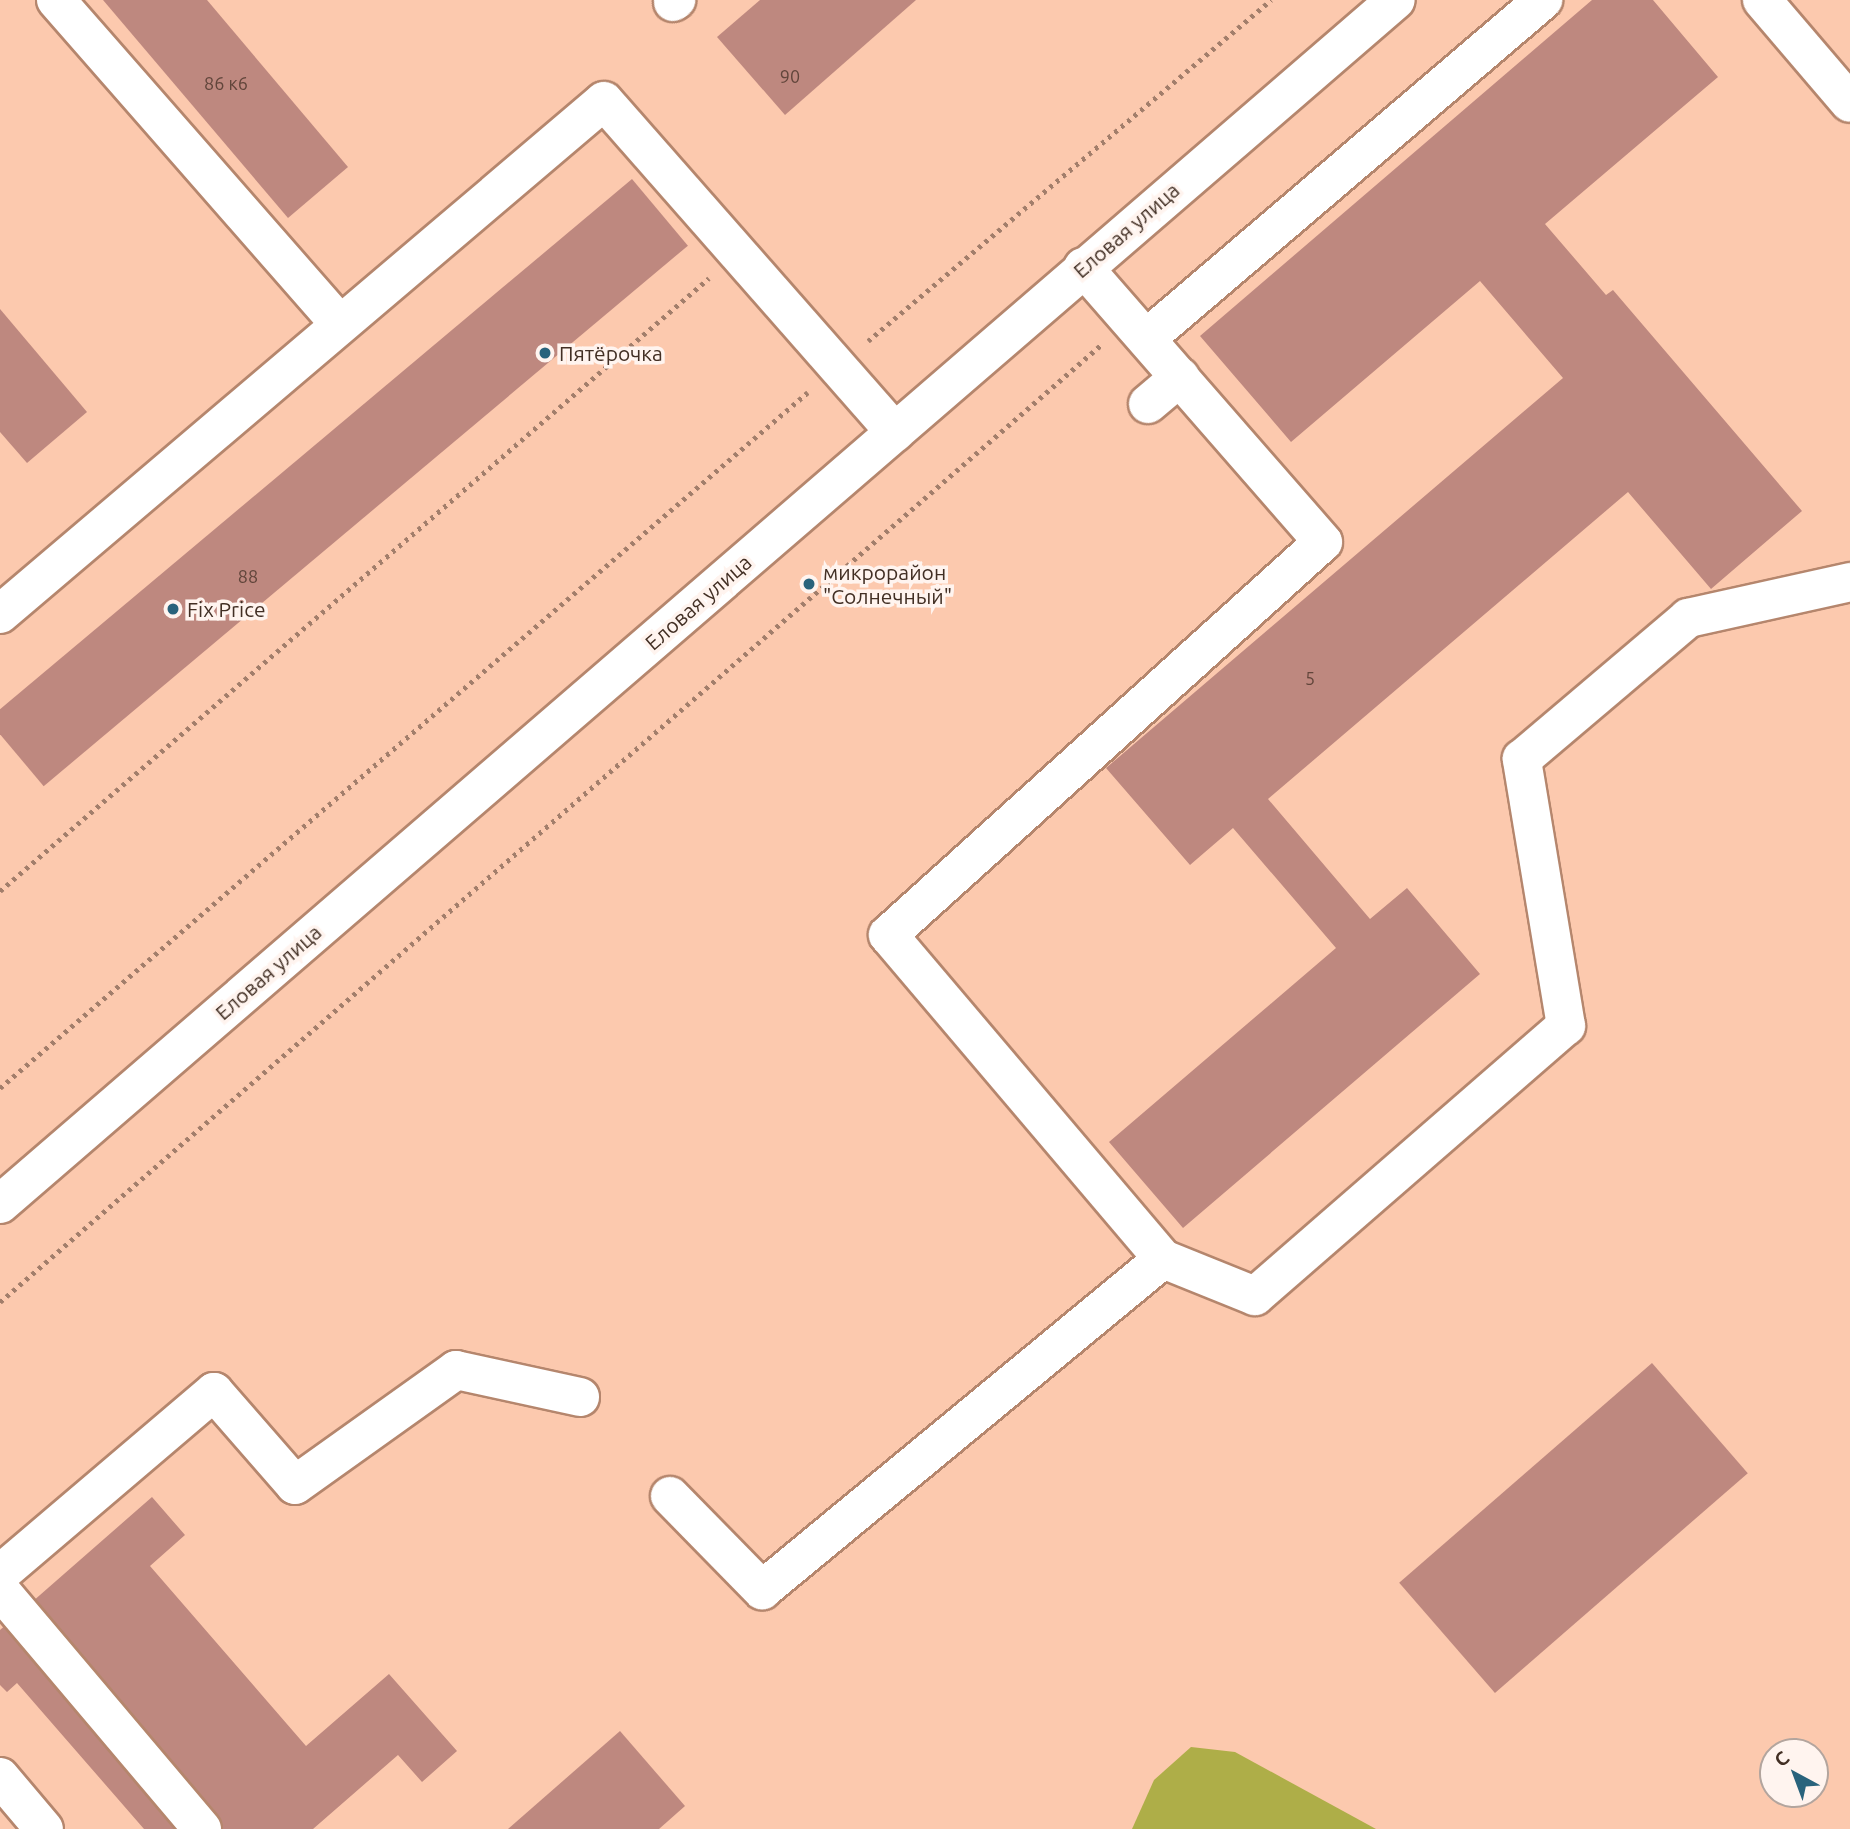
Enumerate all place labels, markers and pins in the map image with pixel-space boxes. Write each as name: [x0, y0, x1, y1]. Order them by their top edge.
place label: Пятёрочка: [559, 340, 663, 366]
marker: Пятёрочка: [537, 345, 553, 361]
place label: микрорайон "Солнечный": [823, 559, 952, 609]
marker: микрорайон "Солнечный": [801, 576, 817, 592]
place label: Fix Price: [187, 596, 265, 622]
marker: Fix Price: [165, 601, 181, 617]

